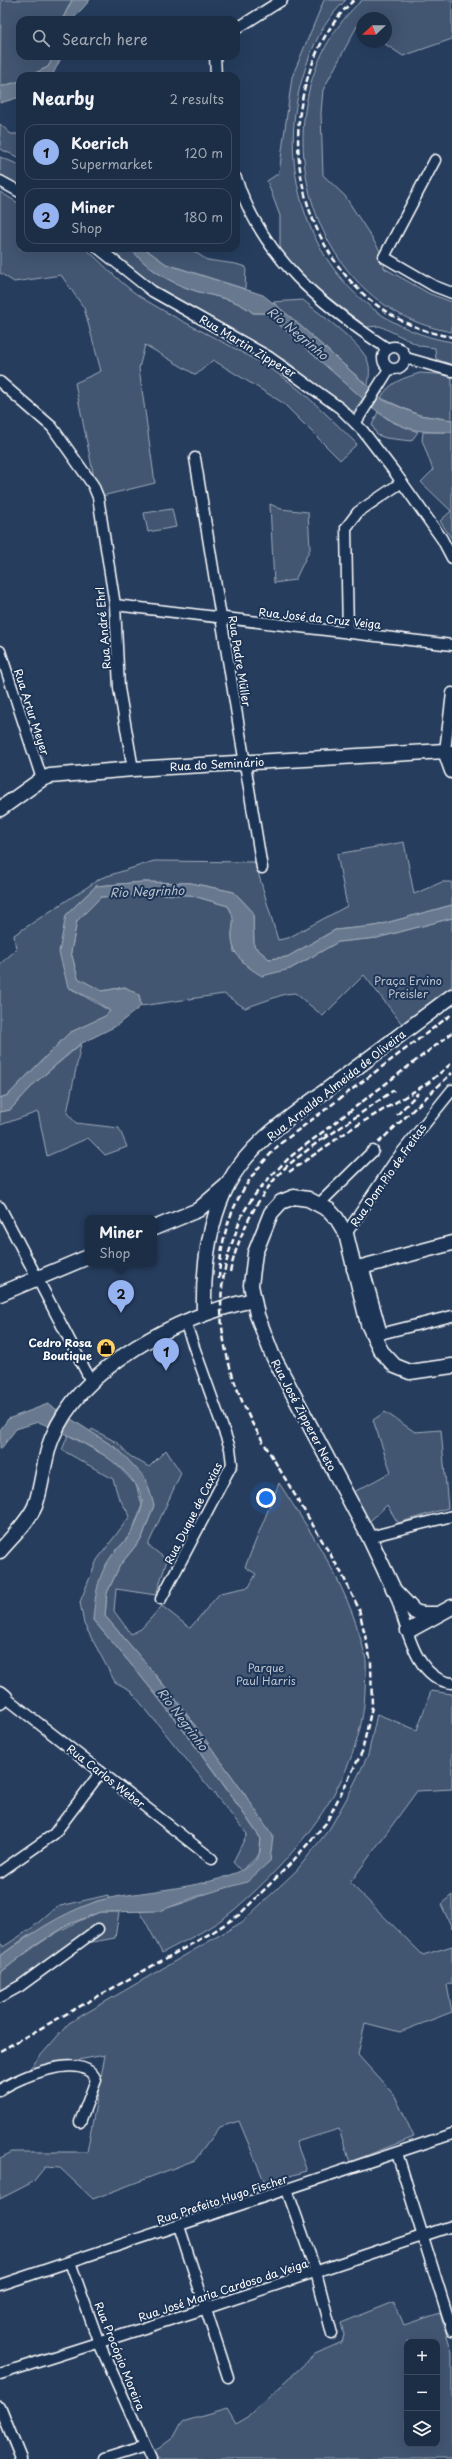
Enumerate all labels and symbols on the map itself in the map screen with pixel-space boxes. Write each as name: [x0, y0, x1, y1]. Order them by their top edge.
north arrow: [356, 12, 392, 48]
water label: Rio Negrinho: [264, 302, 333, 365]
street label: Rua Martin Zipperer: [197, 310, 300, 382]
street label: Rua André Ehrl: [91, 586, 115, 670]
street label: Rua José da Cruz Veiga: [258, 603, 382, 633]
street label: Rua Padre Müller: [224, 614, 256, 709]
street label: Rua Artur Meyer: [10, 667, 54, 758]
street label: Rua do Seminário: [169, 753, 265, 775]
water label: Rio Negrinho: [110, 881, 186, 901]
park label: Praça Ervino Preisler: [374, 972, 442, 1002]
street label: Rua Arnaldo Almeida de Oliveira: [263, 1025, 409, 1145]
street label: Rua Dom Pio de Freitas: [346, 1120, 430, 1230]
pin: 2: [108, 1280, 134, 1313]
place label: Cedro Rosa Boutique: [28, 1334, 92, 1364]
shop icon: Cedro Rosa Boutique: [95, 1337, 117, 1359]
pin: 1: [153, 1338, 179, 1371]
street label: Rua José Zipperer Neto: [267, 1356, 341, 1474]
street label: Rua Duque de Caxias: [160, 1459, 226, 1567]
your location: [256, 1488, 276, 1508]
park label: Parque Paul Harris: [236, 1659, 296, 1689]
water label: Rio Negrinho: [153, 1684, 213, 1755]
street label: Rua Carlos Weber: [63, 1740, 150, 1813]
street label: Rua Prefeito Hugo Fischer: [154, 2170, 290, 2228]
street label: Rua José Maria Cardoso da Veiga: [136, 2254, 310, 2326]
street label: Rua Procópio Moreira: [90, 2299, 150, 2413]

